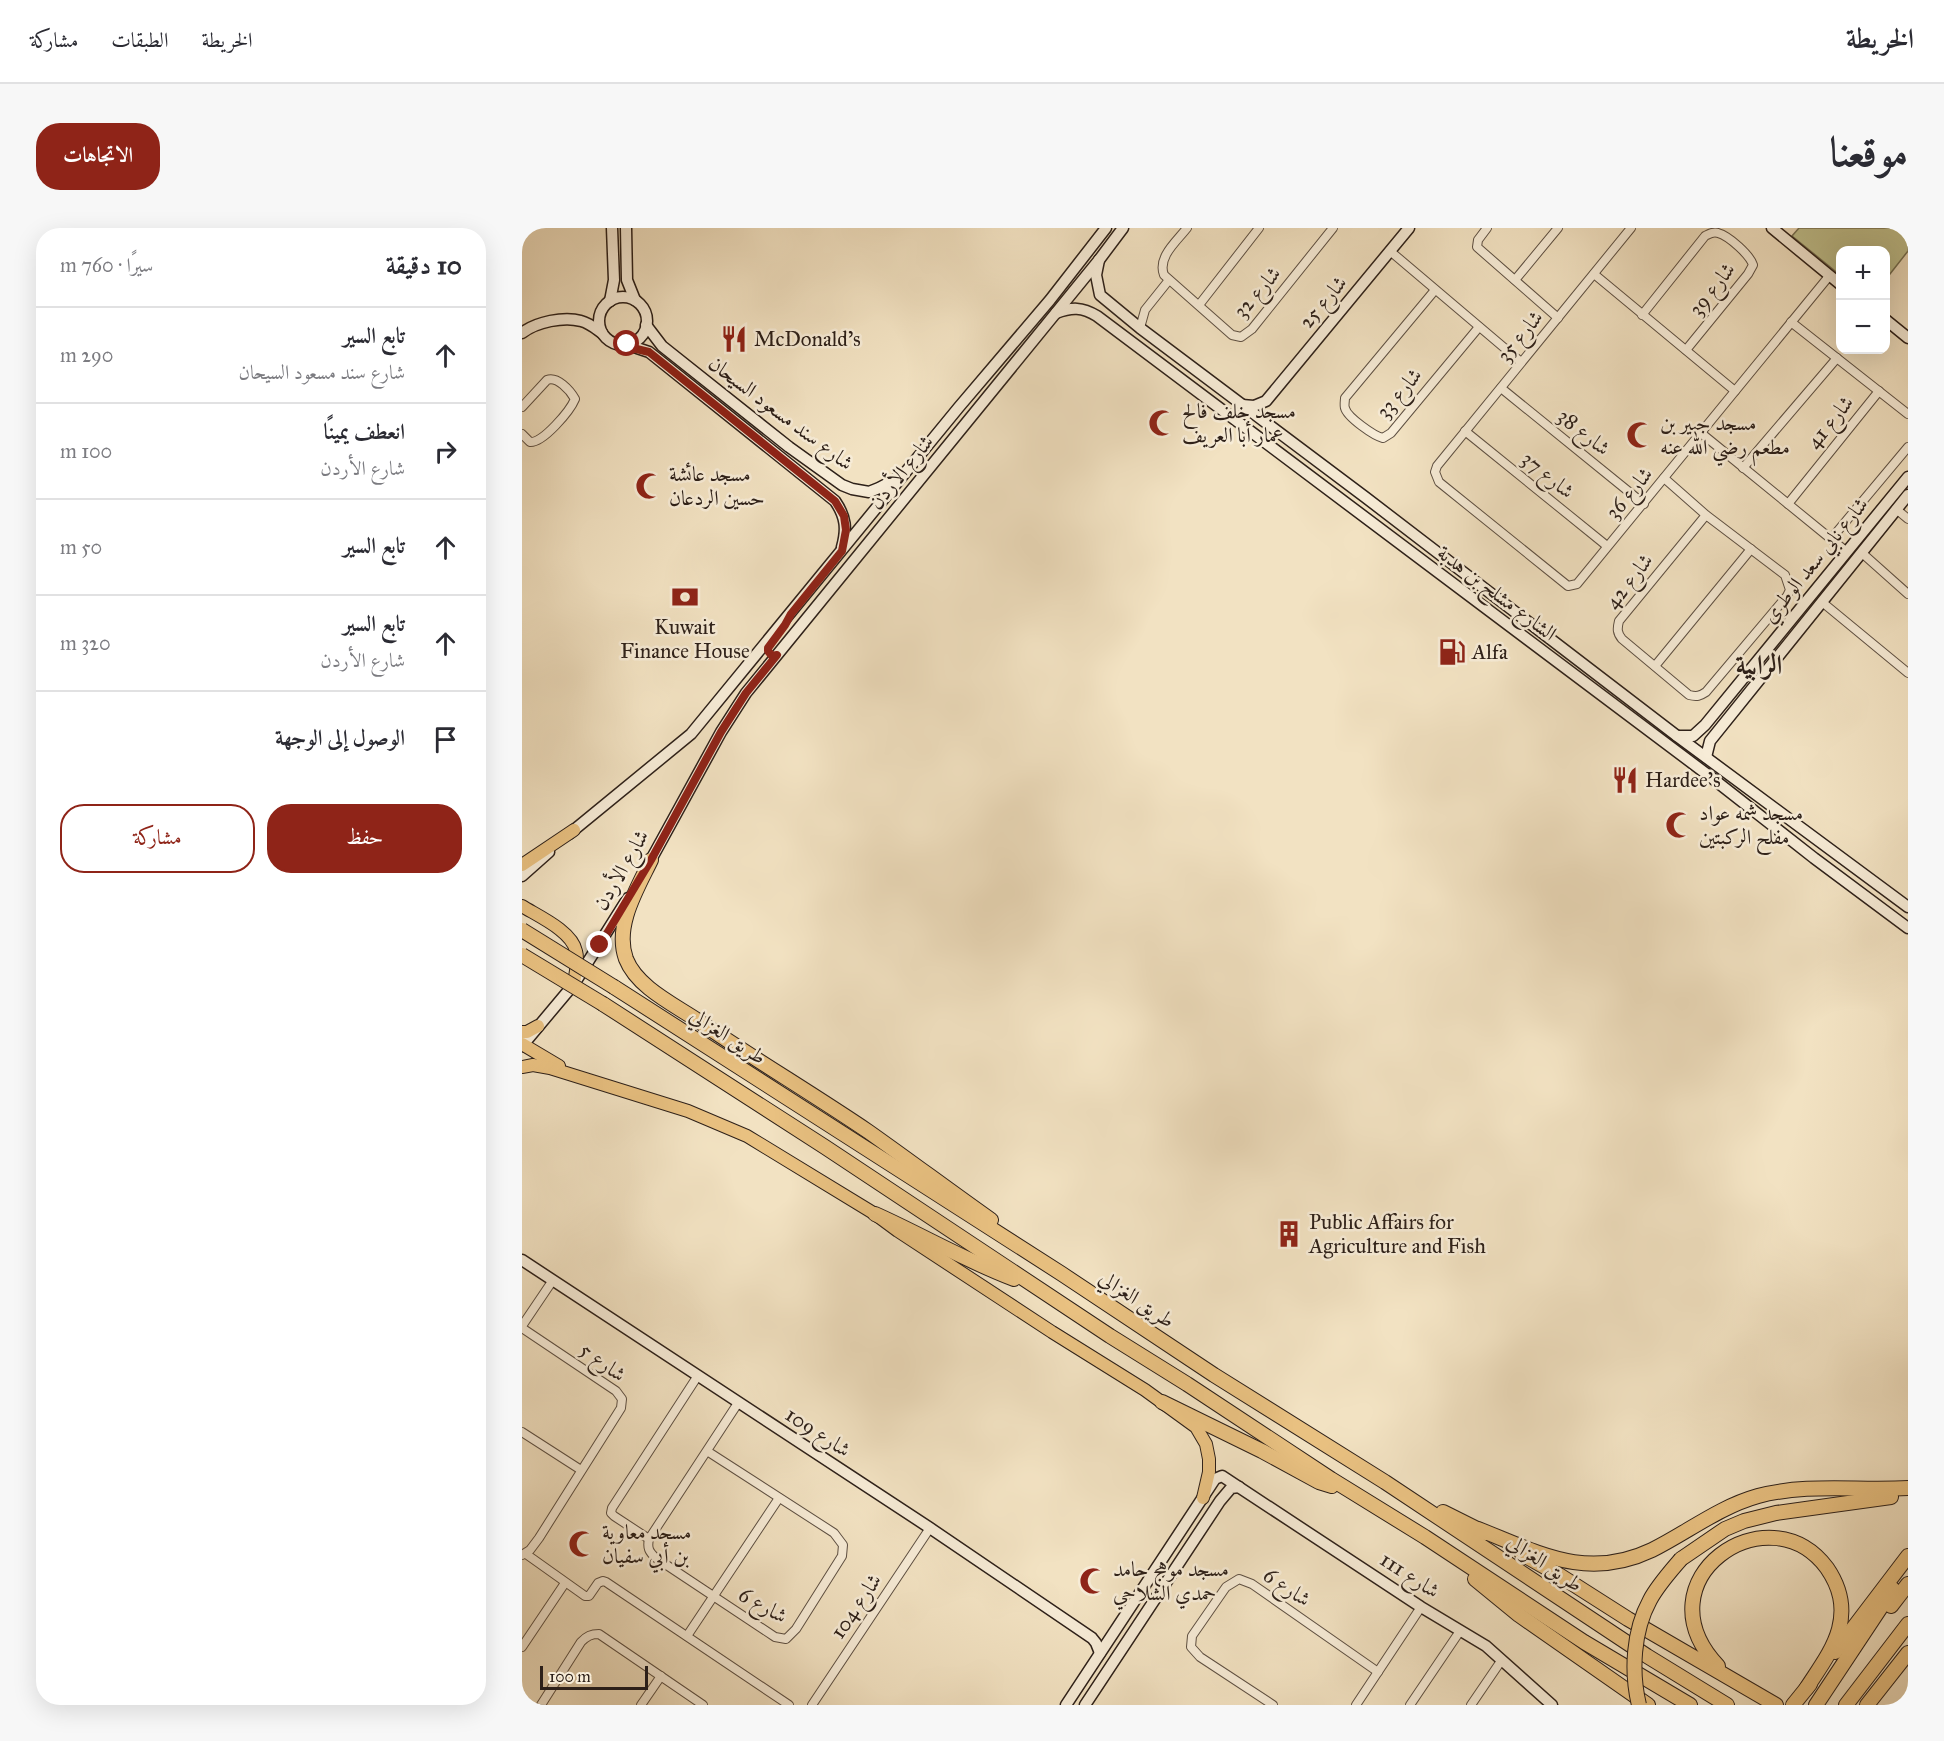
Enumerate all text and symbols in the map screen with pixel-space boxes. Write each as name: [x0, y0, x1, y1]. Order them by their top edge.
text: الخريطة: [1846, 21, 1914, 56]
text: مشاركة: [30, 27, 78, 53]
text: الطبقات: [111, 27, 168, 53]
text: الخريطة: [201, 27, 253, 53]
button: الاتجاهات: [36, 123, 160, 190]
text: موقعنا: [1830, 126, 1908, 178]
map controls: [1836, 246, 1890, 354]
button: +: [1836, 246, 1890, 300]
text: 10 دقيقة: [386, 249, 462, 281]
text: سيرًا · 760 m: [60, 253, 153, 277]
street label: شارع 39: [1683, 257, 1745, 324]
street label: شارع 32: [1228, 261, 1290, 326]
street label: شارع 25: [1293, 270, 1356, 337]
button: −: [1836, 300, 1890, 354]
street label: شارع 35: [1491, 305, 1553, 370]
text: تابع السير: [343, 322, 405, 349]
restaurant icon: McDonald's: [719, 324, 749, 354]
place label: McDonald's: [754, 326, 861, 352]
route start: [613, 330, 639, 356]
icon: ahead: [429, 339, 462, 372]
text: 290 m: [60, 343, 113, 367]
street label: شارع سند مسعود السيحان: [700, 350, 859, 480]
text: شارع سند مسعود السيحان: [239, 360, 405, 384]
street label: شارع 33: [1370, 363, 1431, 427]
street label: شارع 41: [1801, 390, 1863, 457]
place label: مسجد خلف فالح عمار أبا العريف: [1182, 398, 1296, 448]
street label: شارع 38: [1549, 403, 1616, 465]
mosque icon: مسجد خلف فالح عمار أبا العريف: [1147, 408, 1177, 438]
place label: مسجد جبير بن مطعم رضي الله عنه: [1660, 410, 1790, 467]
text: انعطف يمينًا: [324, 418, 405, 445]
mosque icon: مسجد جبير بن مطعم رضي الله عنه: [1625, 420, 1655, 450]
street label: شارع الأردن: [861, 428, 943, 518]
icon: right: [429, 435, 462, 468]
text: 100 m: [60, 439, 112, 463]
street label: شارع 37: [1513, 446, 1580, 508]
text: شارع الأردن: [320, 456, 405, 480]
place label: مسجد عائشة حسين الردعان: [669, 461, 765, 511]
street label: شارع 36: [1600, 462, 1662, 528]
mosque icon: مسجد عائشة حسين الردعان: [634, 471, 664, 501]
street label: شارع نابي سعد الوطري: [1756, 492, 1878, 631]
icon: ahead: [429, 531, 462, 564]
text: تابع السير: [343, 532, 405, 559]
text: 50 m: [60, 535, 102, 559]
street label: الشارع مشلح بن هدبة: [1428, 540, 1562, 651]
street label: شارع 42: [1599, 548, 1663, 617]
bank icon: Kuwait Finance House: [670, 582, 700, 612]
text: تابع السير: [343, 610, 405, 637]
place label: Kuwait Finance House: [620, 614, 750, 664]
icon: ahead: [429, 627, 462, 660]
text: 320 m: [60, 631, 111, 655]
fuel station icon: Alfa: [1437, 637, 1467, 667]
place label: Alfa: [1471, 639, 1508, 665]
text: شارع الأردن: [320, 648, 405, 672]
district label: الرابية: [1736, 648, 1782, 681]
icon: arrive: [429, 723, 462, 756]
text: الوصول إلى الوجهة: [275, 724, 405, 751]
restaurant icon: Hardee's: [1610, 765, 1640, 795]
place label: Hardee's: [1645, 767, 1721, 793]
place label: مسجد شمه عواد مفلح الركبتين: [1699, 800, 1803, 856]
button: مشاركة: [60, 804, 255, 873]
button: حفظ: [267, 804, 462, 873]
mosque icon: مسجد شمه عواد مفلح الركبتين: [1664, 810, 1694, 840]
street label: شارع الأردن: [586, 824, 659, 917]
route end: [586, 931, 612, 957]
street label: طريق الغزالي: [683, 1002, 771, 1074]
place label: Public Affairs for Agriculture and Fish: [1308, 1209, 1486, 1259]
building icon: Public Affairs for Agriculture and Fish: [1274, 1219, 1304, 1249]
street label: طريق الغزالي: [1092, 1264, 1180, 1337]
street label: شارع 5: [572, 1337, 631, 1391]
street label: شارع 109: [778, 1401, 856, 1467]
place label: مسجد معاوية بن أبي سفيان: [602, 1519, 691, 1573]
street label: طريق الغزالي: [1500, 1528, 1588, 1601]
mosque icon: مسجد معاوية بن أبي سفيان: [567, 1529, 597, 1559]
street label: شارع 111: [1373, 1546, 1445, 1608]
place label: مسجد موهج حامد حمدي الشلاحي: [1113, 1556, 1229, 1610]
street label: شارع 6: [1255, 1562, 1316, 1616]
mosque icon: مسجد موهج حامد حمدي الشلاحي: [1078, 1566, 1108, 1596]
street label: شارع 104: [825, 1568, 891, 1646]
street label: شارع 6: [732, 1581, 792, 1633]
scale bar: [540, 1663, 648, 1690]
text: 100 m: [549, 1667, 591, 1686]

